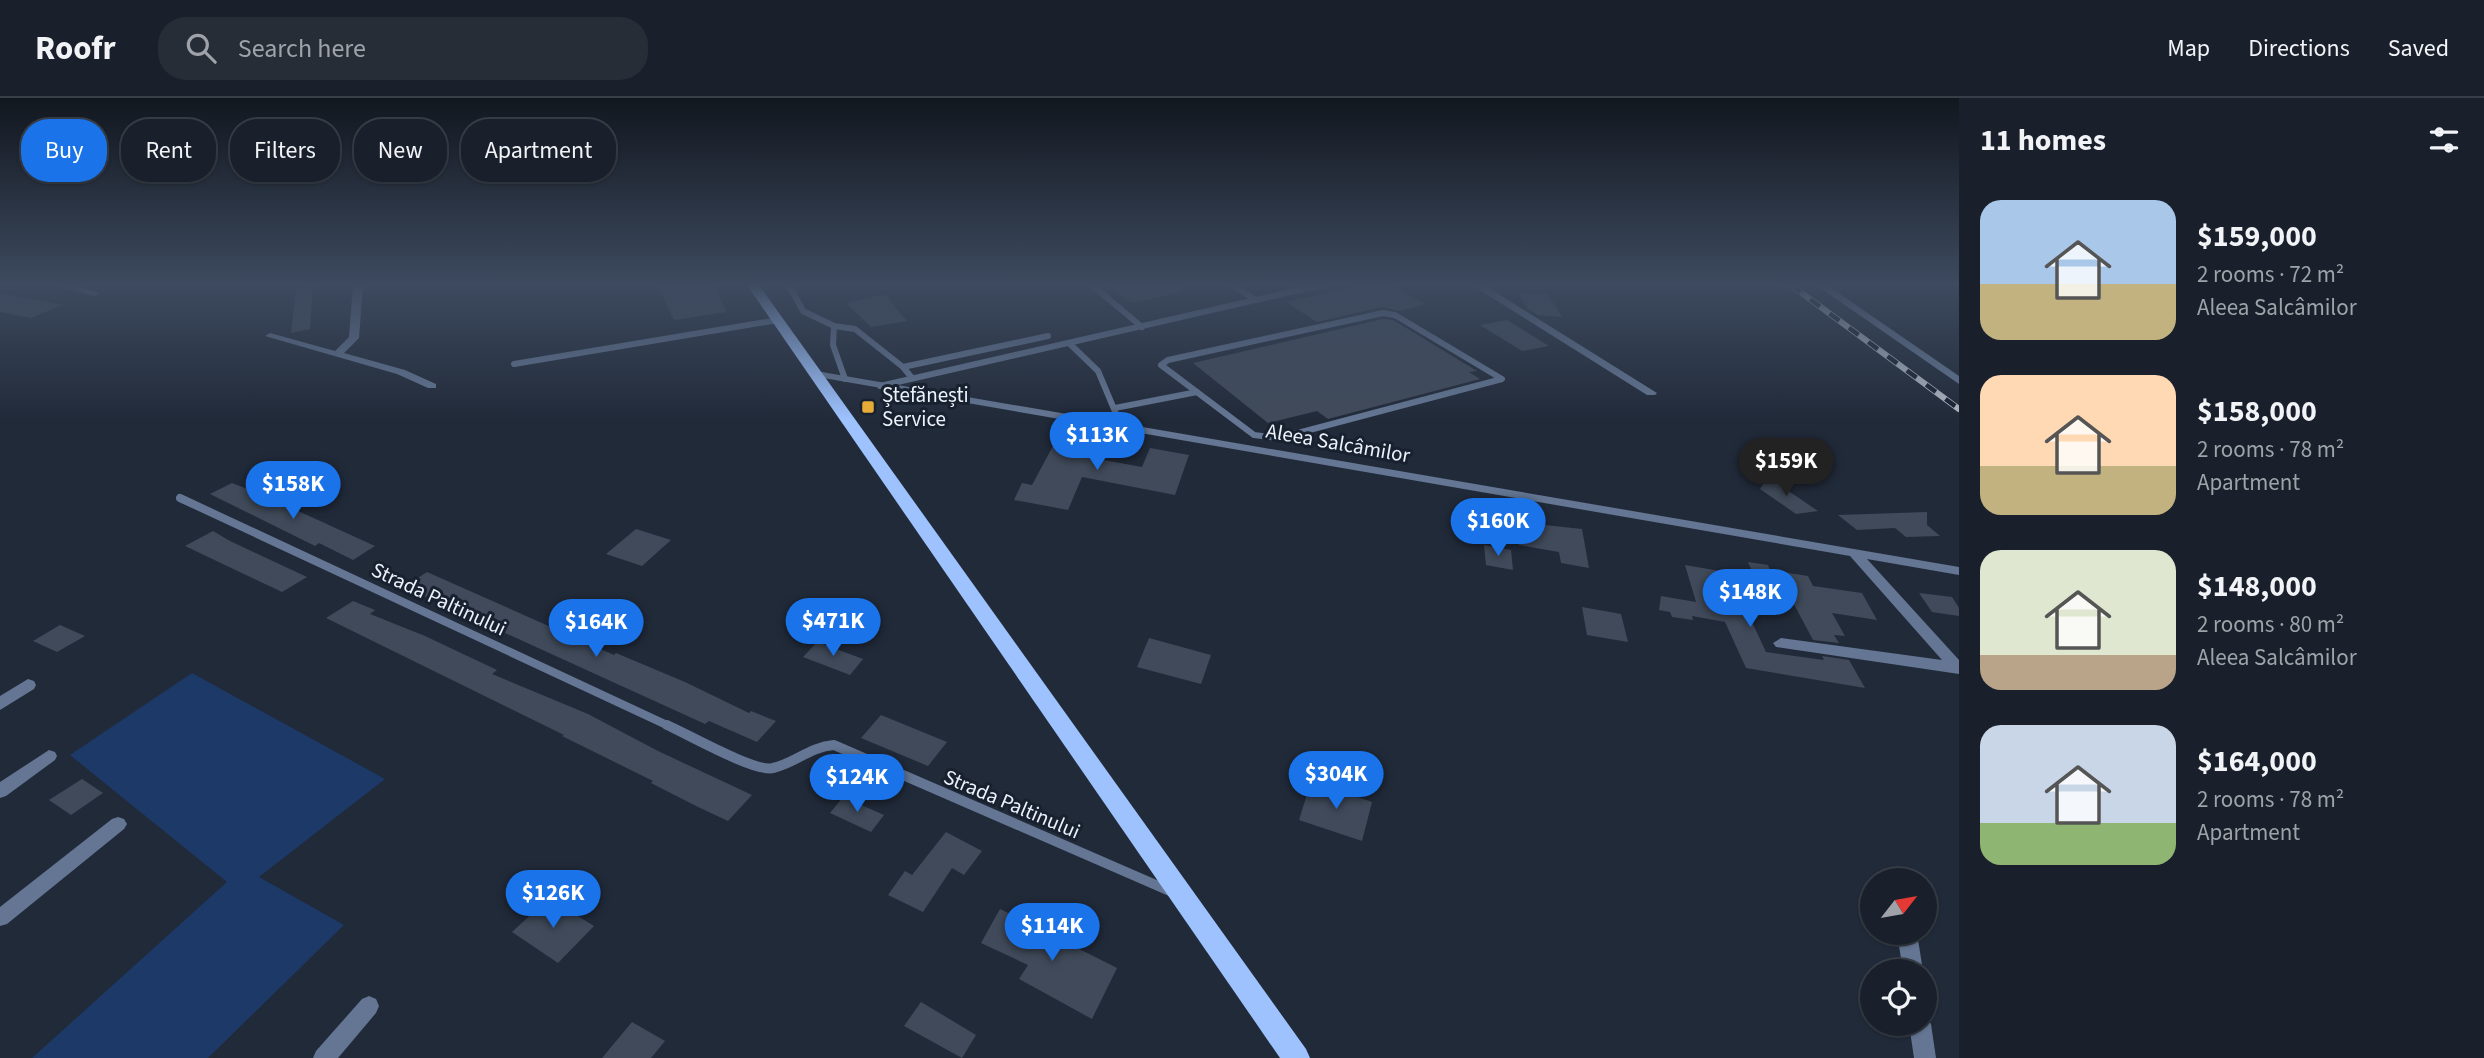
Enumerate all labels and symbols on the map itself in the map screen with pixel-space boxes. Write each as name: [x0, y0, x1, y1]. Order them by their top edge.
place label: Ștefănești Service: [882, 380, 969, 434]
marker: Ștefănești Service: [860, 399, 876, 415]
pin: $113K: [1048, 412, 1146, 472]
street label: Aleea Salcâmilor: [1264, 416, 1413, 471]
pin: $159K: [1737, 438, 1835, 498]
pin: $158K: [244, 462, 342, 521]
pin: $160K: [1449, 498, 1547, 558]
street label: Strada Paltinului: [367, 555, 511, 643]
pin: $148K: [1701, 570, 1799, 629]
pin: $471K: [784, 598, 882, 658]
pin: $164K: [547, 600, 645, 659]
pin: $304K: [1287, 752, 1385, 811]
pin: $124K: [808, 754, 906, 814]
street label: Strada Paltinului: [939, 762, 1085, 846]
north arrow: [1860, 868, 1937, 945]
pin: $126K: [504, 870, 602, 930]
pin: $114K: [1003, 904, 1101, 963]

